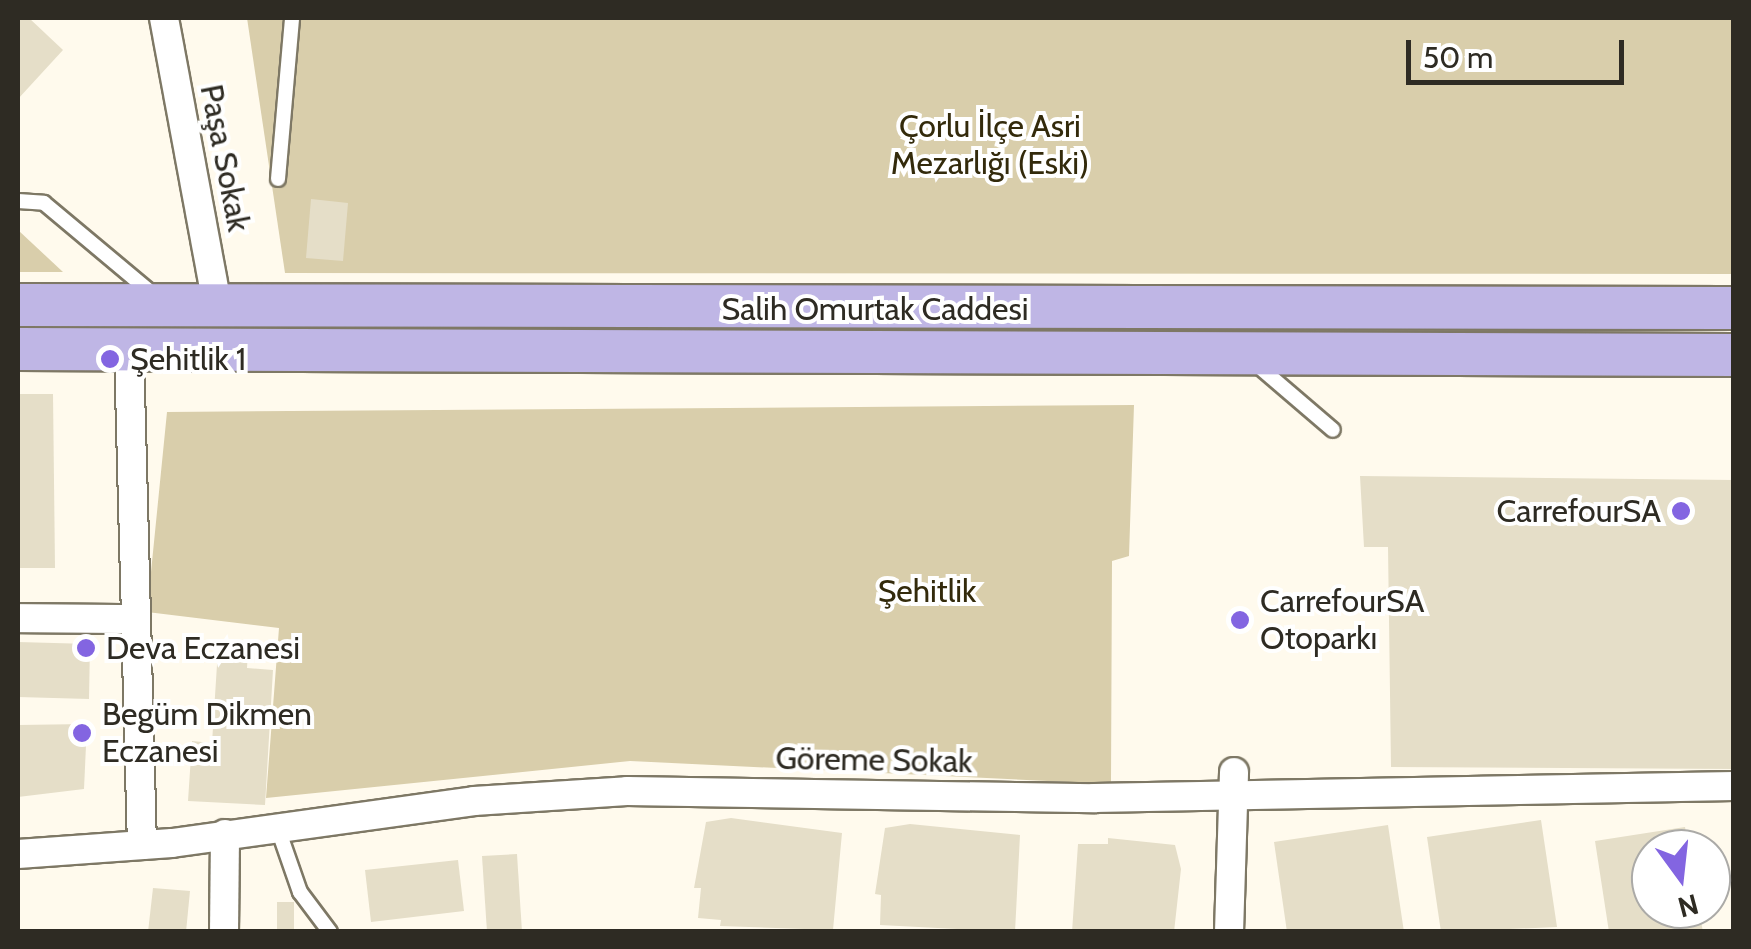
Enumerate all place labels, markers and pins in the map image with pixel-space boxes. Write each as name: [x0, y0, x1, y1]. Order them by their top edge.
place label: Şehitlik 1: [130, 340, 246, 378]
marker: Şehitlik 1: [99, 348, 121, 370]
place label: CarrefourSA: [1497, 492, 1661, 530]
marker: CarrefourSA: [1670, 500, 1692, 522]
place label: CarrefourSA Otoparkı: [1260, 583, 1424, 658]
marker: CarrefourSA Otoparkı: [1229, 609, 1251, 631]
place label: Deva Eczanesi: [106, 629, 300, 667]
marker: Deva Eczanesi: [75, 637, 97, 659]
place label: Begüm Dikmen Eczanesi: [102, 696, 312, 771]
marker: Begüm Dikmen Eczanesi: [71, 722, 93, 744]

